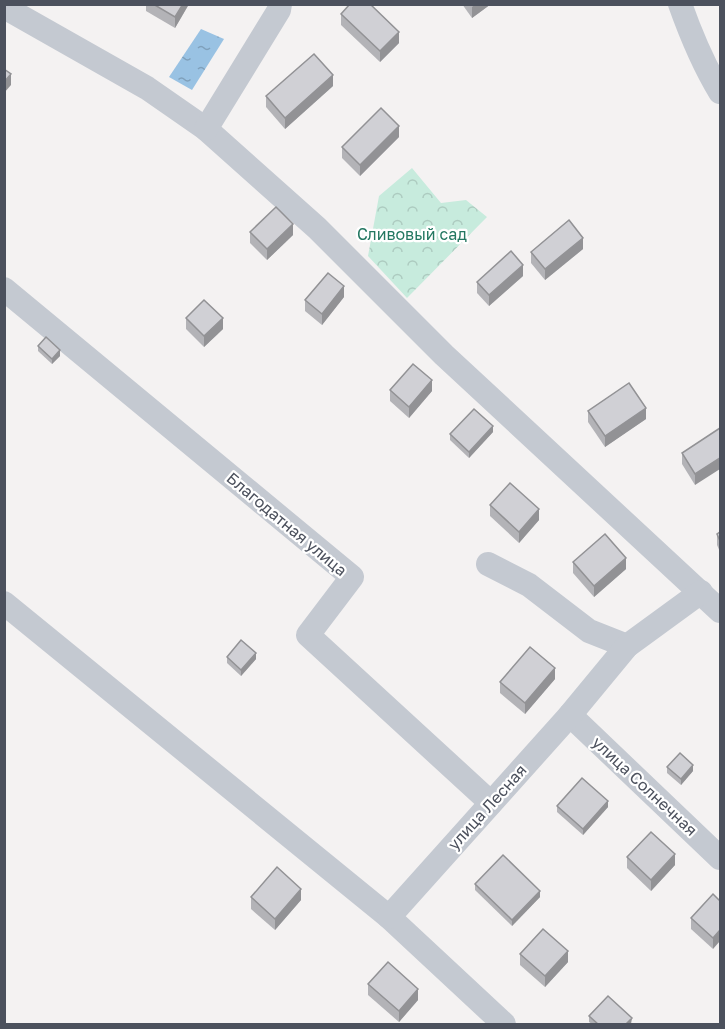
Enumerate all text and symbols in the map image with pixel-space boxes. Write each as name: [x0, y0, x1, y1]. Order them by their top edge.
park label: Сливовый сад: [357, 224, 467, 244]
street label: Благодатная улица: [223, 468, 351, 580]
street label: улица Солнечная: [588, 732, 702, 840]
street label: улица Лесная: [443, 760, 531, 854]

